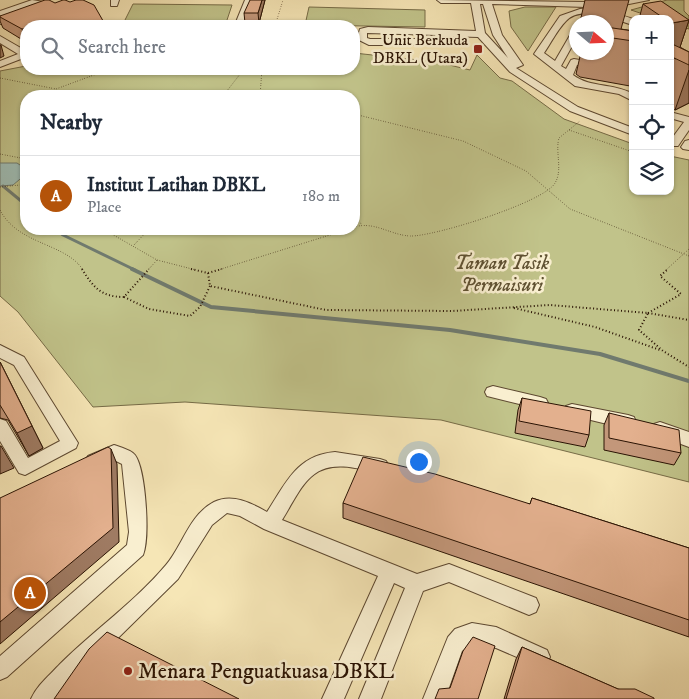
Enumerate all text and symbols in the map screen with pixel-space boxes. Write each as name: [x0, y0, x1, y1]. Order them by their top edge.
north arrow: [569, 15, 614, 60]
map controls: [629, 15, 674, 195]
button: +: [629, 15, 674, 60]
search box: [20, 20, 360, 75]
place label: Unit Berkuda DBKL (Utara): [373, 30, 468, 68]
icon: search: [38, 34, 66, 62]
text: Search here: [78, 36, 166, 59]
marker: Unit Berkuda DBKL (Utara): [472, 43, 484, 55]
button: −: [629, 60, 674, 105]
button: locate: [629, 105, 674, 150]
text: Nearby: [40, 110, 102, 136]
button: layers: [629, 150, 674, 195]
text: Institut Latihan DBKL: [87, 174, 265, 197]
text: A: [51, 186, 61, 206]
text: 180 m: [302, 186, 340, 206]
text: Place: [87, 197, 121, 217]
park label: Taman Tasik Permaisuri: [455, 252, 549, 297]
your location: [406, 449, 432, 475]
pin: A: [14, 574, 46, 612]
place label: Menara Penguatkuasa DBKL: [138, 658, 394, 685]
marker: Menara Penguatkuasa DBKL: [122, 665, 134, 677]

